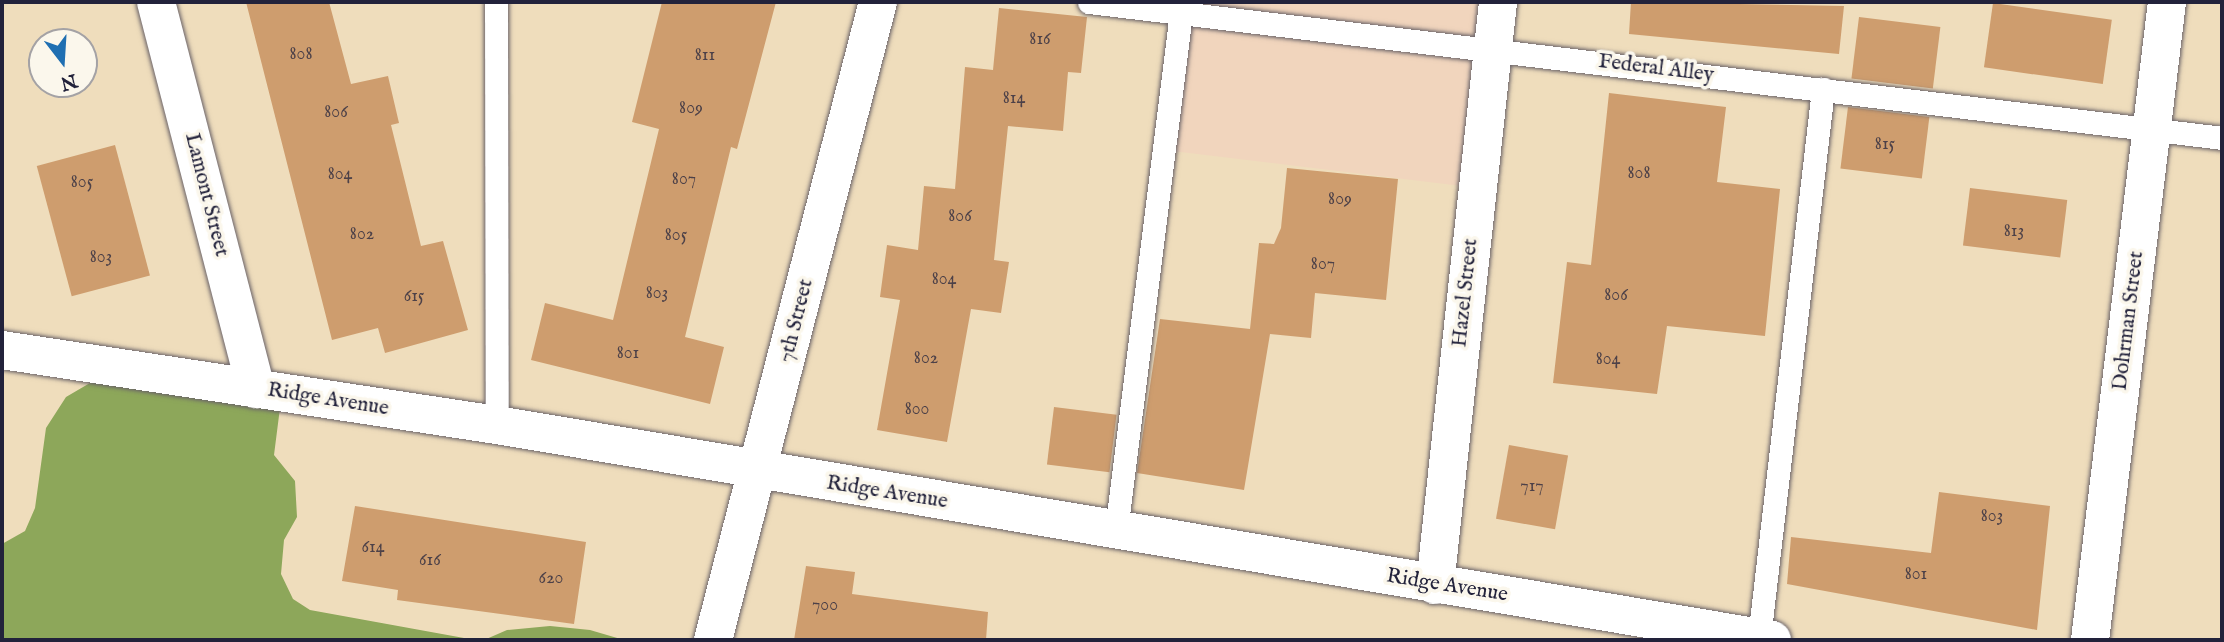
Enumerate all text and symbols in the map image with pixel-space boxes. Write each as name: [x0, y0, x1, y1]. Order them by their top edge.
north arrow: [28, 28, 98, 98]
house number: 816: [1029, 29, 1051, 51]
house number: 808: [290, 44, 312, 66]
house number: 811: [695, 45, 715, 67]
street label: Federal Alley: [1597, 49, 1715, 89]
text: N: [57, 67, 80, 95]
house number: 814: [1003, 88, 1025, 110]
house number: 809: [679, 98, 703, 120]
house number: 806: [324, 102, 348, 124]
street label: Lamont Street: [178, 131, 234, 259]
house number: 815: [1875, 134, 1895, 156]
house number: 808: [1628, 163, 1650, 185]
house number: 804: [328, 164, 352, 186]
house number: 807: [672, 169, 696, 191]
house number: 805: [71, 172, 93, 194]
house number: 809: [1328, 189, 1352, 211]
house number: 806: [948, 206, 972, 228]
house number: 813: [2004, 221, 2024, 243]
house number: 802: [350, 224, 374, 246]
house number: 805: [665, 225, 687, 247]
street label: Hazel Street: [1448, 237, 1484, 349]
house number: 803: [90, 247, 112, 269]
street label: Dohrman Street: [2108, 250, 2150, 392]
house number: 807: [1311, 254, 1335, 276]
house number: 804: [932, 269, 956, 291]
street label: 7th Street: [774, 277, 820, 365]
house number: 803: [646, 283, 668, 305]
house number: 806: [1604, 285, 1628, 307]
house number: 615: [404, 286, 424, 308]
house number: 801: [617, 343, 639, 365]
house number: 802: [914, 348, 938, 370]
house number: 804: [1596, 349, 1620, 371]
street label: Ridge Avenue: [266, 378, 390, 422]
house number: 800: [905, 399, 929, 421]
street label: Ridge Avenue: [825, 471, 949, 515]
house number: 717: [1520, 476, 1544, 498]
house number: 803: [1981, 506, 2003, 528]
house number: 614: [361, 537, 385, 559]
house number: 616: [419, 550, 441, 572]
street label: Ridge Avenue: [1385, 564, 1509, 608]
house number: 801: [1905, 564, 1927, 586]
house number: 620: [539, 568, 563, 590]
house number: 700: [812, 595, 838, 617]

